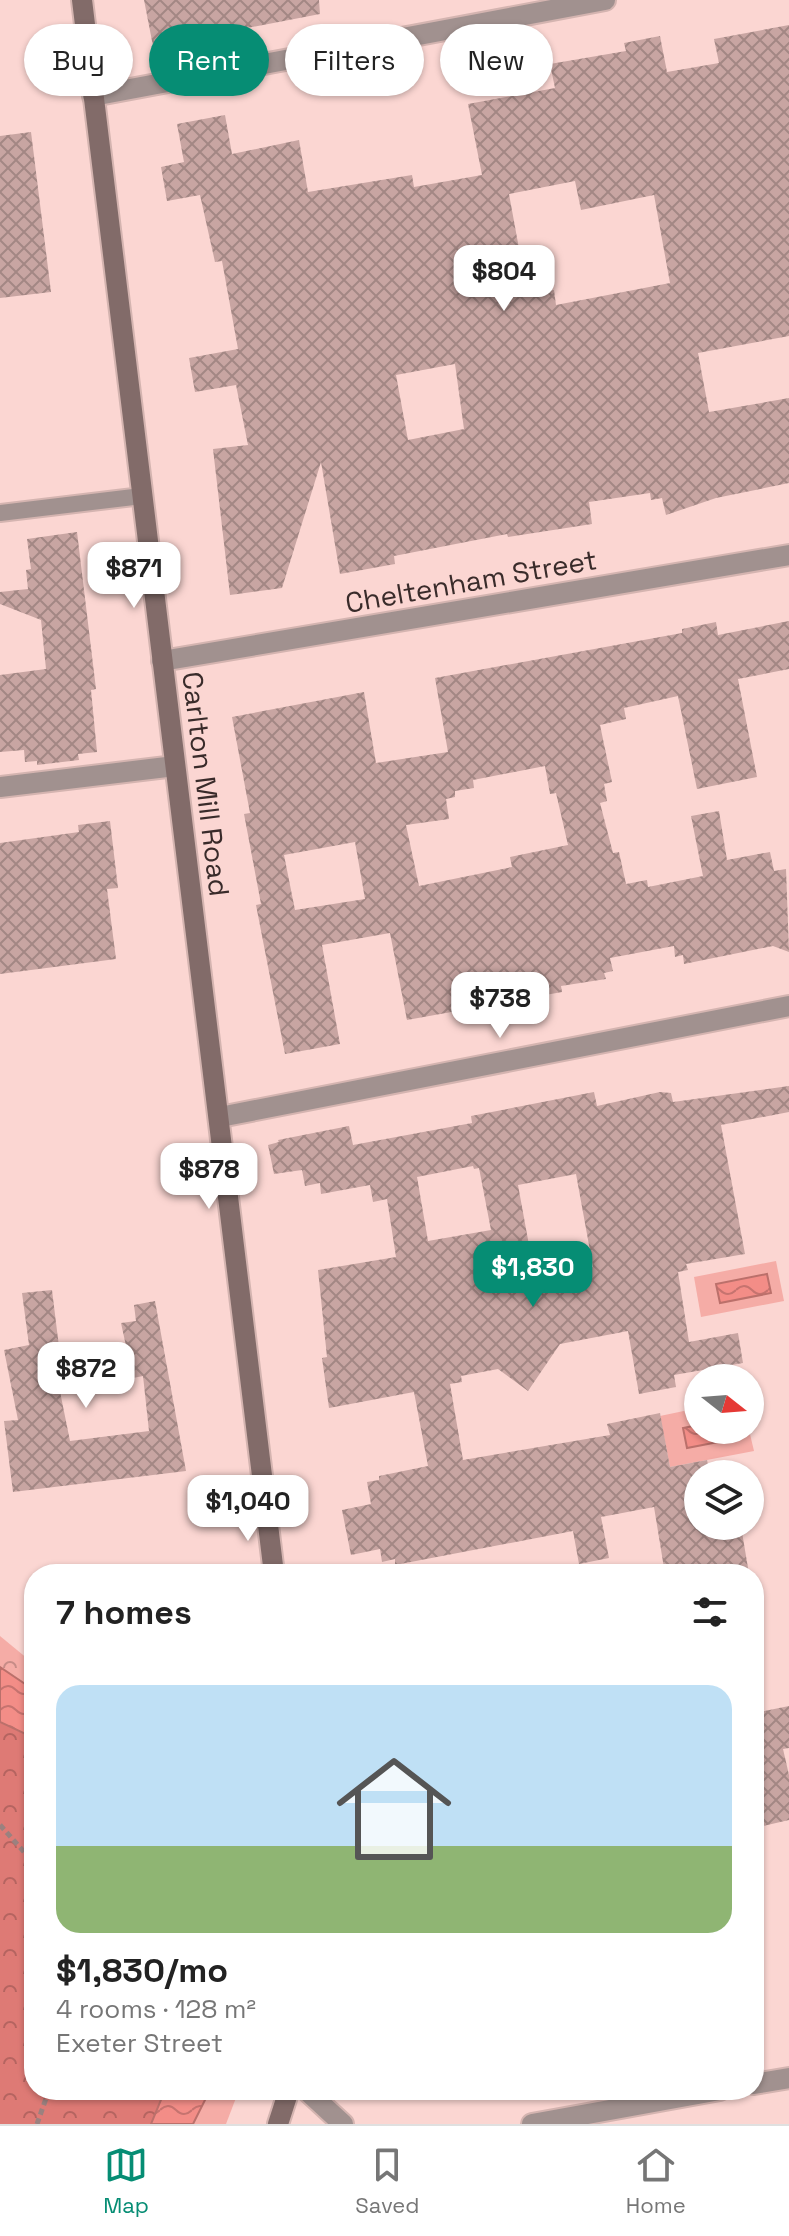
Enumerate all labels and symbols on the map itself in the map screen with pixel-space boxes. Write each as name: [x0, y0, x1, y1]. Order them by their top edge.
pin: $804: [457, 245, 551, 313]
street label: Cheltenham Street: [342, 541, 600, 621]
pin: $871: [87, 542, 181, 610]
street label: Carlton Mill Road: [174, 670, 238, 898]
pin: $738: [453, 972, 547, 1040]
pin: $878: [162, 1143, 256, 1211]
pin: $1,830: [468, 1241, 598, 1309]
pin: $872: [39, 1342, 133, 1410]
north arrow: [684, 1364, 764, 1444]
pin: $1,040: [183, 1475, 313, 1543]

